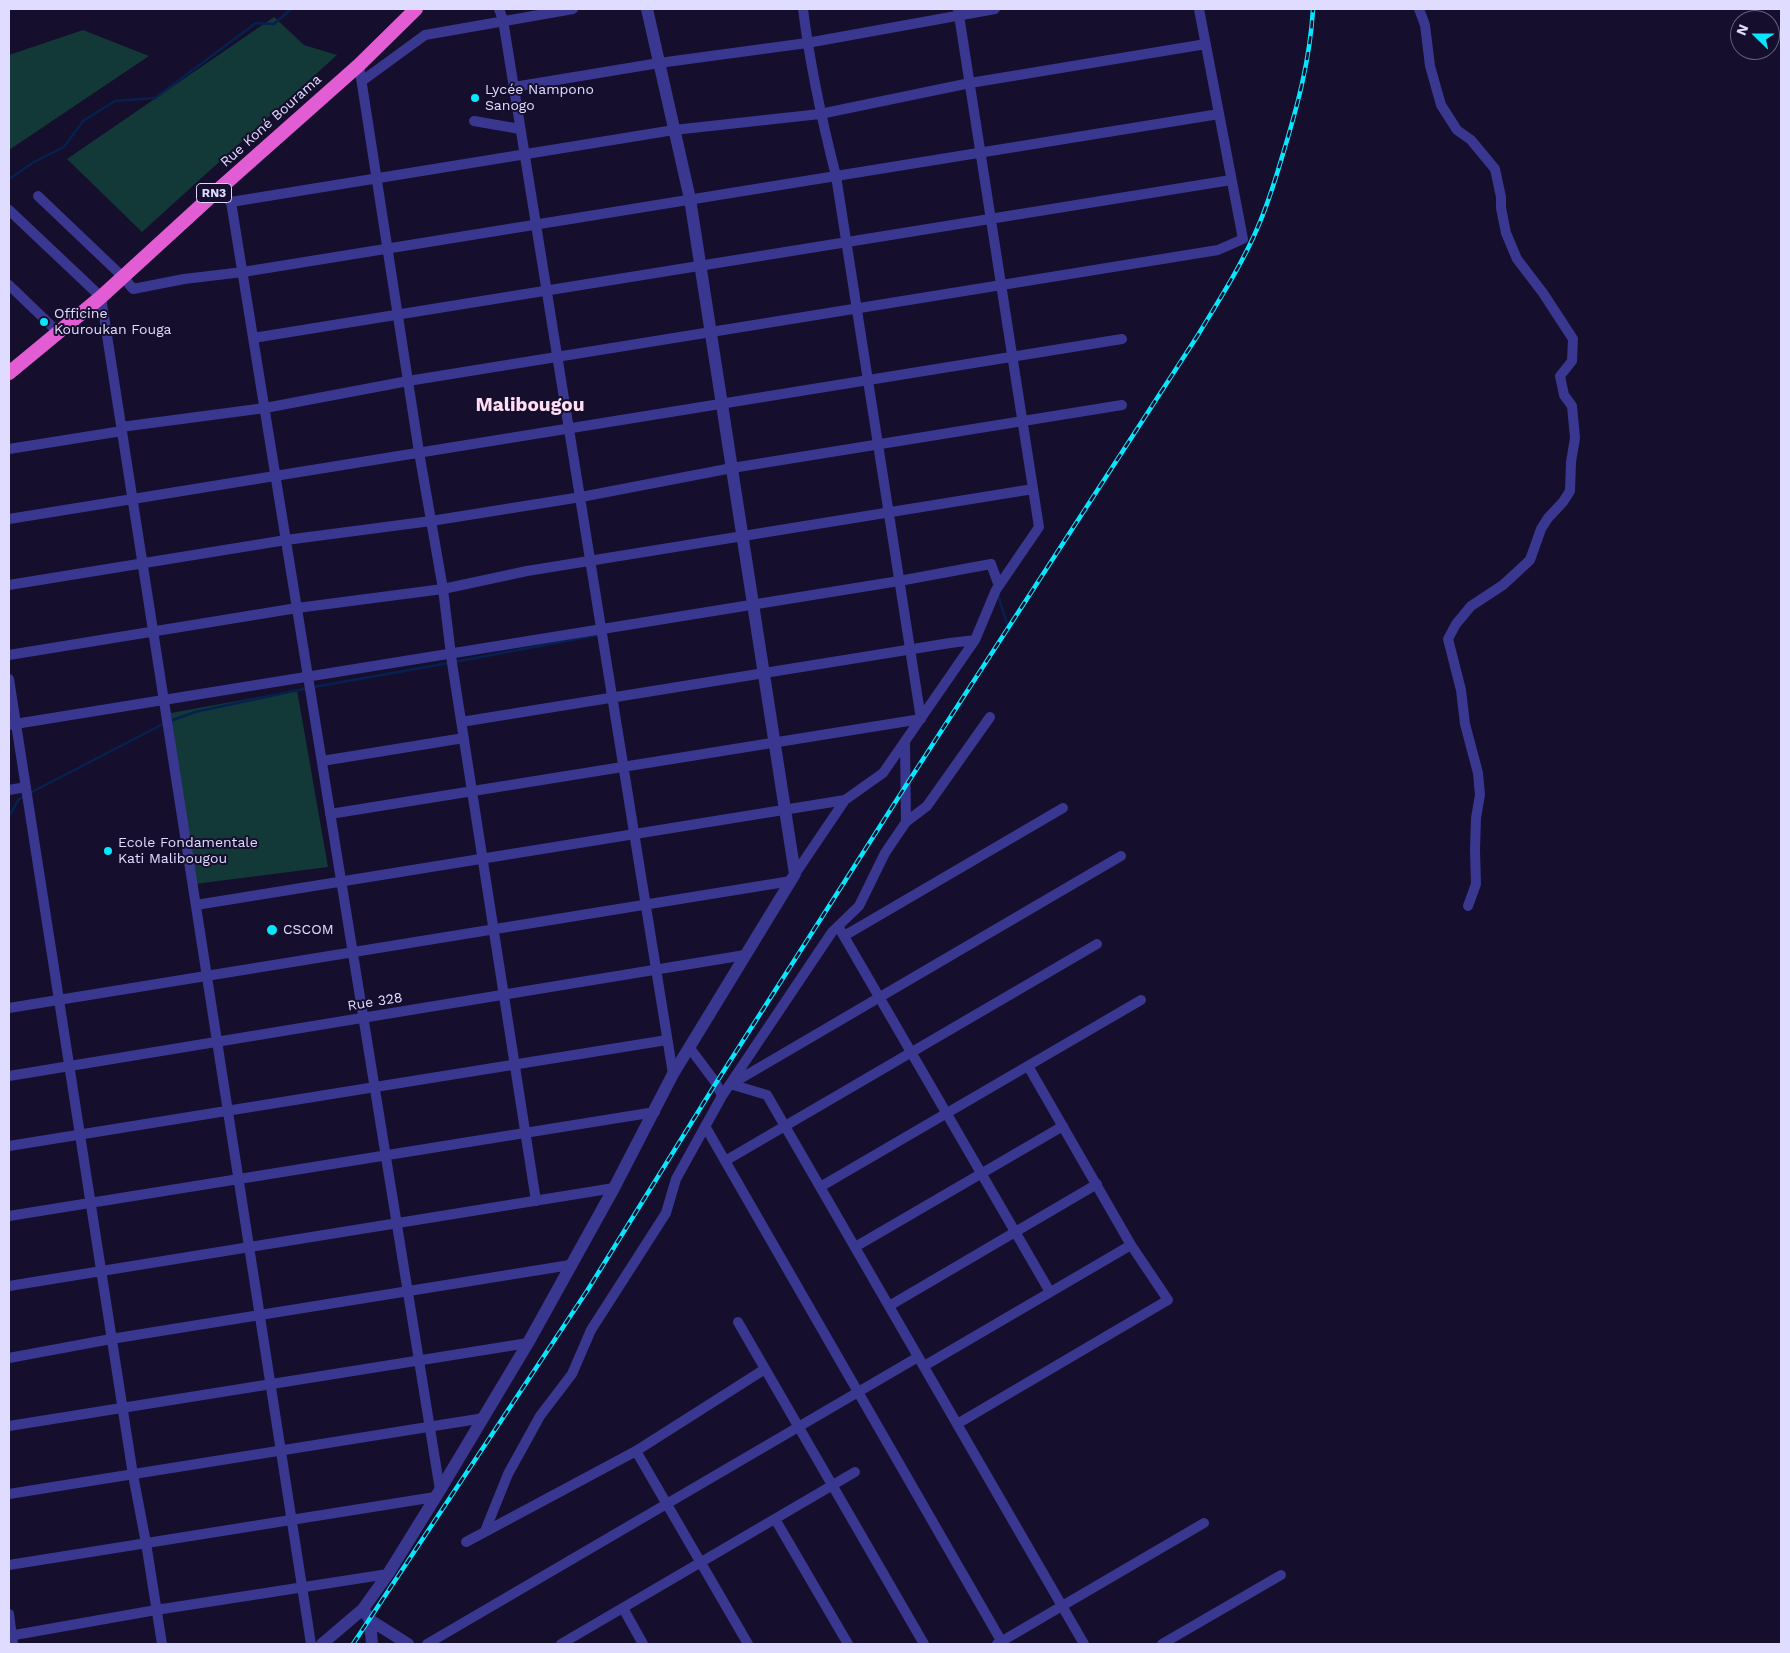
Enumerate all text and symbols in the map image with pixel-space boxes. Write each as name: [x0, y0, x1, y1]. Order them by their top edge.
north arrow: [1730, 10, 1780, 60]
text: N: [1733, 22, 1751, 38]
street label: Rue Koné Bourama: [217, 71, 325, 171]
place label: Lycée Nampono Sanogo: [485, 82, 594, 114]
marker: Lycée Nampono Sanogo: [469, 92, 481, 104]
road number: RN3: [196, 184, 232, 202]
place label: Officine Kouroukan Fouga: [54, 306, 172, 338]
marker: Officine Kouroukan Fouga: [38, 316, 50, 328]
district label: Malibougou: [476, 394, 584, 416]
place label: Ecole Fondamentale Kati Malibougou: [118, 835, 258, 868]
marker: Ecole Fondamentale Kati Malibougou: [102, 845, 114, 857]
place label: CSCOM: [283, 922, 334, 938]
marker: CSCOM: [265, 923, 279, 937]
street label: Rue 328: [346, 989, 404, 1015]

